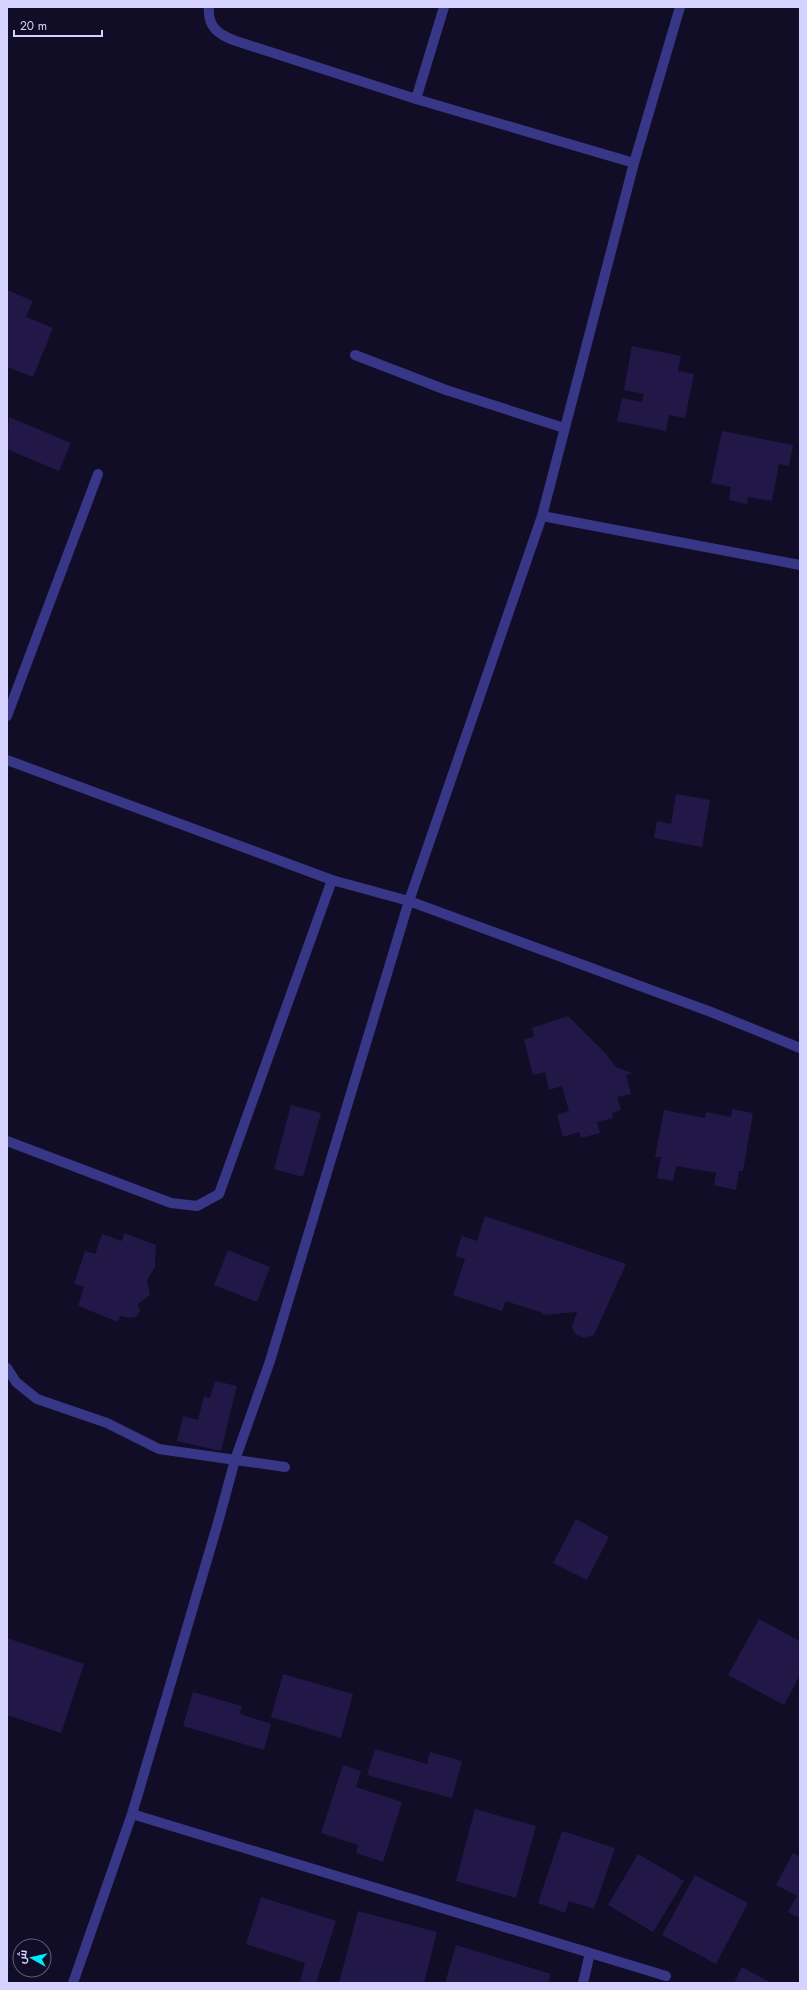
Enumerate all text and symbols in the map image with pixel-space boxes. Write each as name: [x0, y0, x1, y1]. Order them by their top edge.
scale bar: [14, 12, 102, 38]
text: 20 m: [20, 17, 47, 35]
north arrow: [12, 1938, 52, 1978]
text: ش: [13, 1949, 31, 1965]

